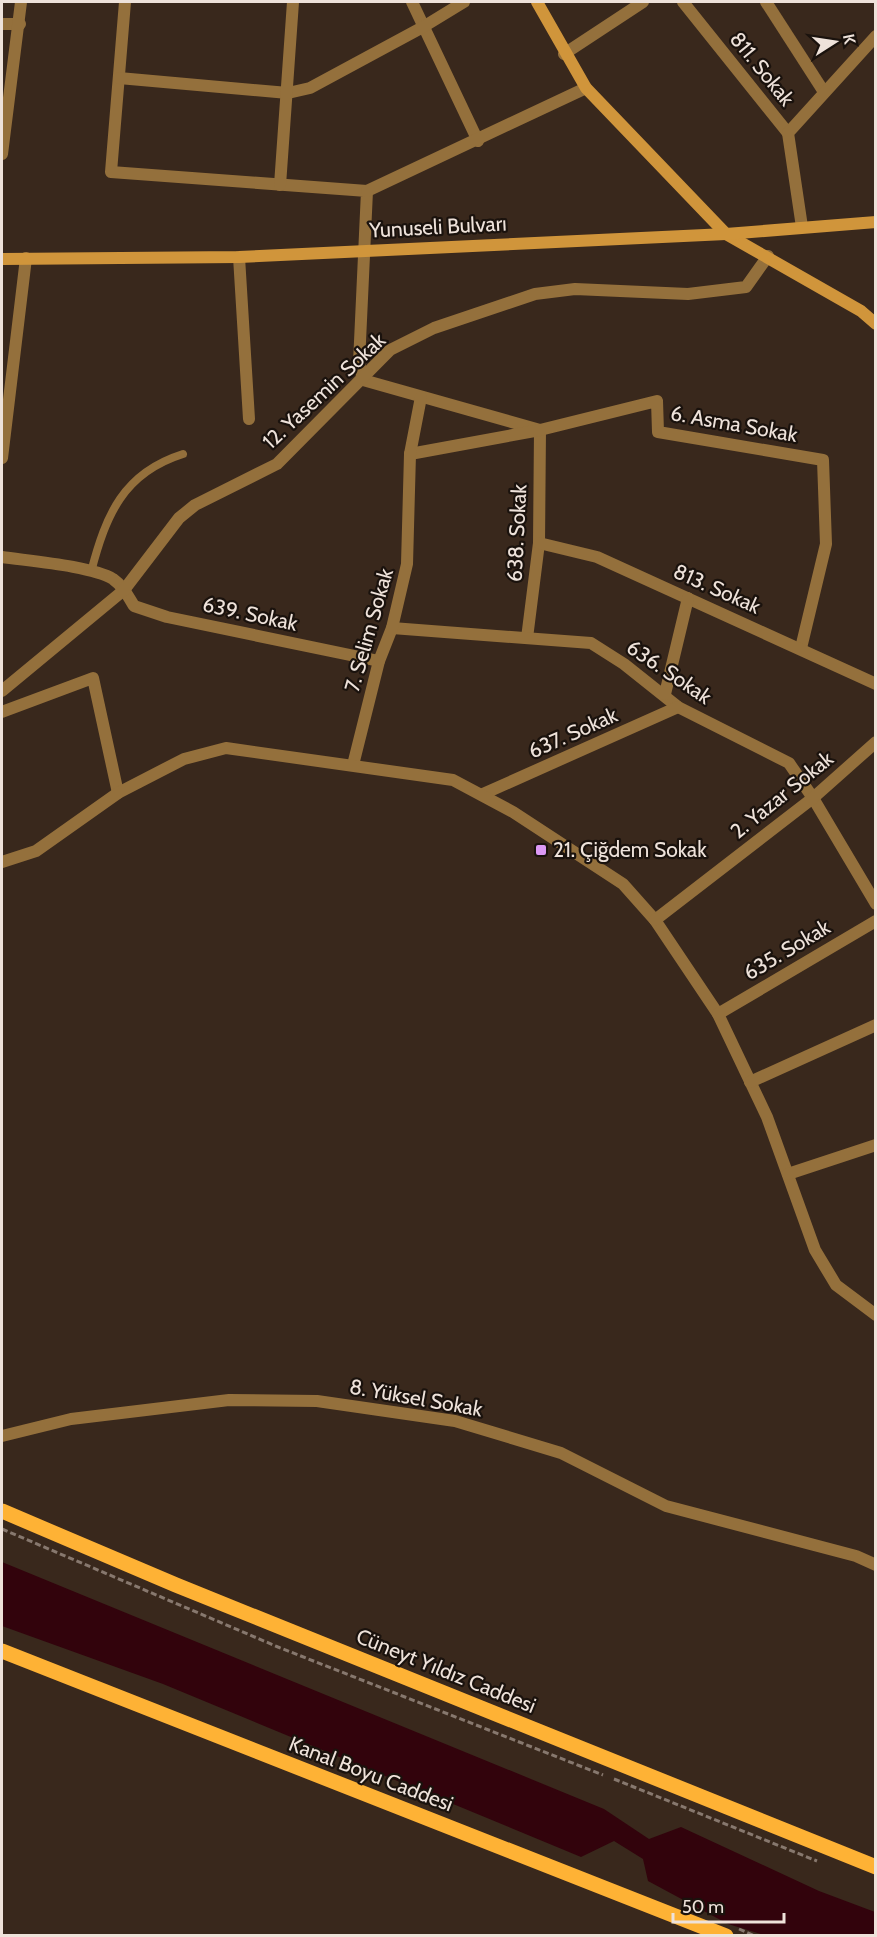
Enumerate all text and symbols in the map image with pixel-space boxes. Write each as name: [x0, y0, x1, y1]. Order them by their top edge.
north arrow: [805, 12, 865, 72]
street label: 811. Sokak: [725, 27, 800, 111]
text: K: [839, 32, 860, 46]
street label: Yunuseli Bulvarı: [368, 210, 507, 243]
street label: 12. Yasemin Sokak: [257, 327, 391, 454]
street label: 6. Asma Sokak: [669, 400, 800, 447]
street label: 638. Sokak: [501, 483, 532, 582]
street label: 813. Sokak: [670, 558, 765, 619]
street label: 7. Selim Sokak: [339, 565, 398, 694]
street label: 639. Sokak: [200, 591, 300, 636]
street label: 636. Sokak: [622, 634, 717, 709]
street label: 637. Sokak: [524, 702, 622, 763]
street label: 2. Yazar Sokak: [725, 745, 838, 844]
place label: 21. Çiğdem Sokak: [553, 837, 707, 862]
marker: 21. Çiğdem Sokak: [534, 843, 548, 857]
street label: 635. Sokak: [739, 914, 835, 985]
street label: 8. Yüksel Sokak: [348, 1374, 485, 1422]
street label: Cüneyt Yıldız Caddesi: [353, 1623, 540, 1718]
street label: Kanal Boyu Caddesi: [286, 1731, 457, 1816]
scale bar: [673, 1886, 784, 1924]
text: 50 m: [682, 1896, 724, 1918]

